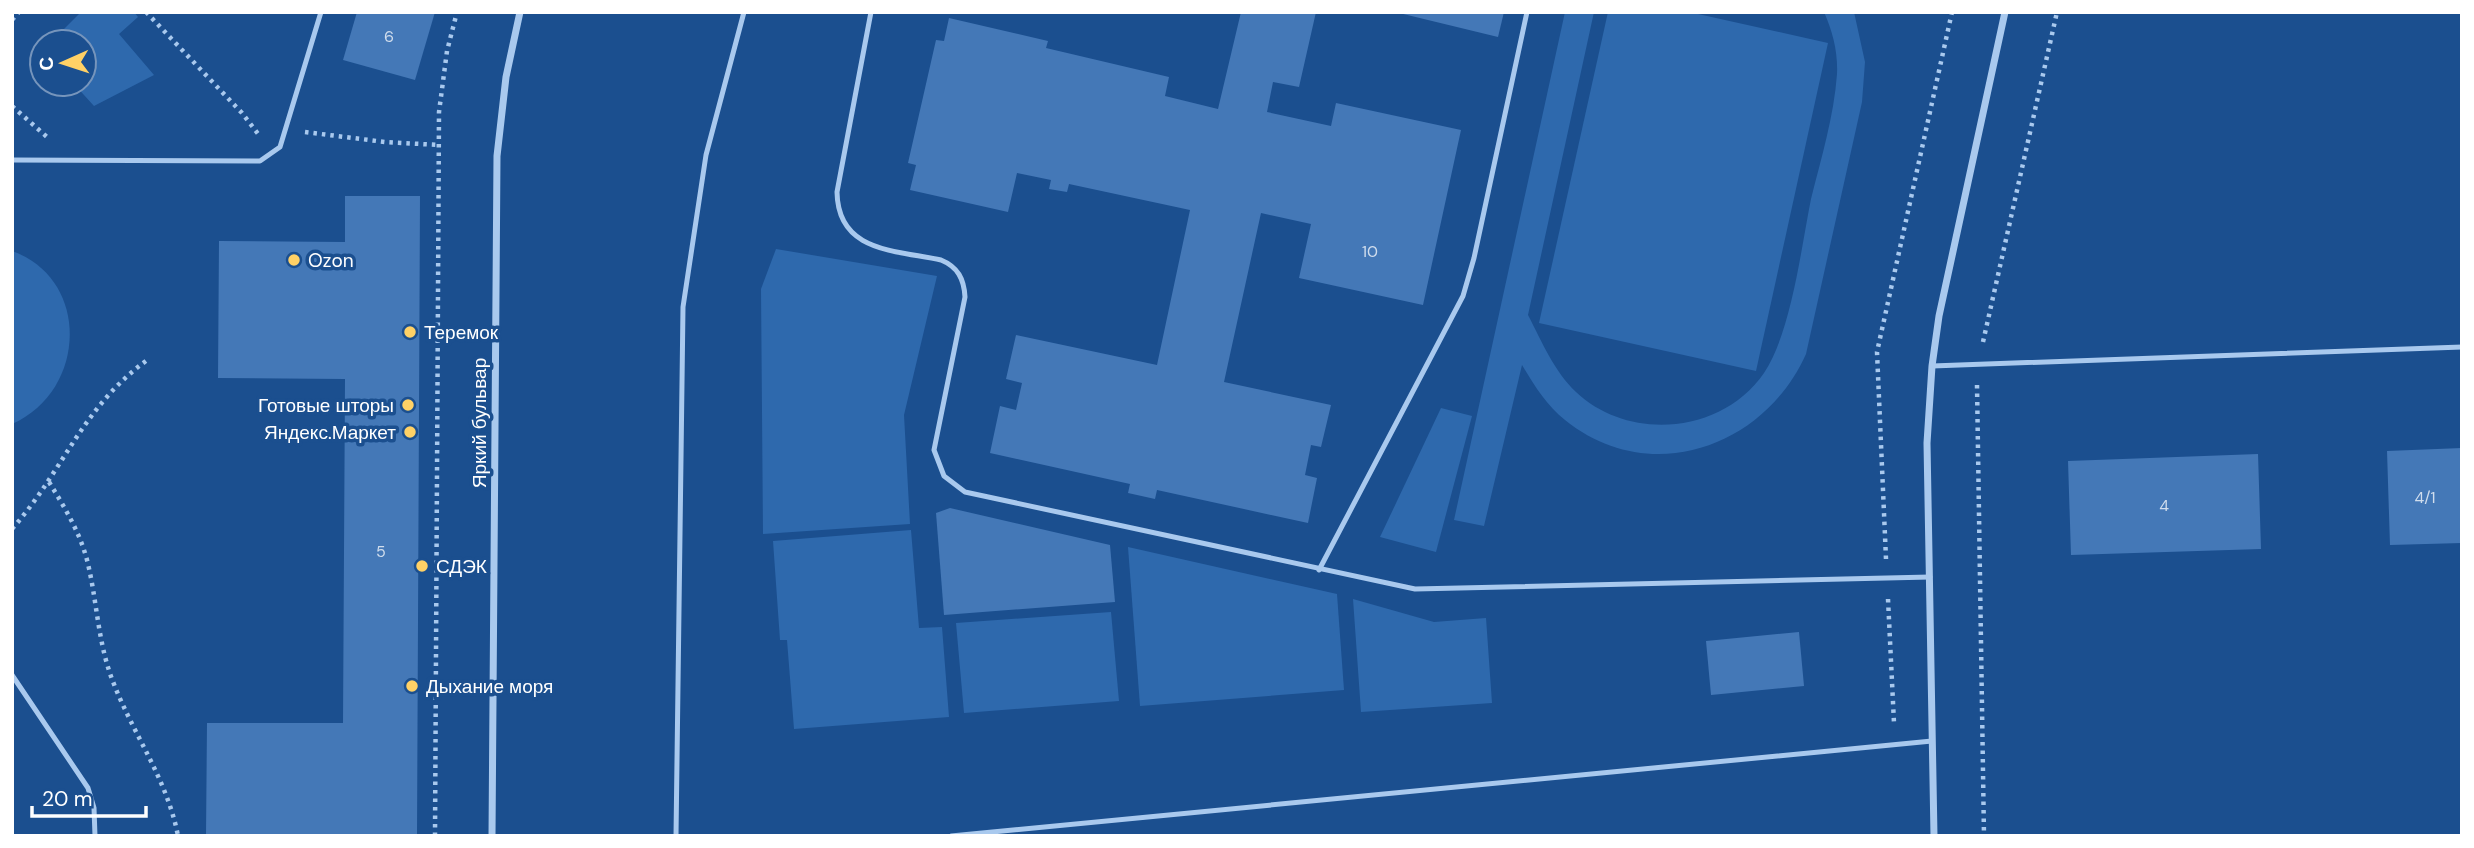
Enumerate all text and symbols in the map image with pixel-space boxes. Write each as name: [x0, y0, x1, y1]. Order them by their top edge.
house number: 6: [384, 26, 394, 47]
north arrow: [28, 28, 98, 98]
text: С: [34, 56, 59, 71]
house number: 10: [1362, 241, 1378, 262]
place label: Ozon: [308, 248, 354, 273]
marker: Ozon: [286, 252, 302, 268]
place label: Теремок: [424, 320, 499, 345]
marker: Теремок: [402, 324, 418, 340]
street label: Яркий бульвар: [467, 358, 492, 488]
place label: Готовые шторы: [258, 393, 394, 418]
marker: Готовые шторы: [400, 397, 416, 413]
place label: Яндекс.Маркет: [264, 420, 396, 445]
marker: Яндекс.Маркет: [402, 424, 418, 440]
house number: 4/1: [2415, 487, 2435, 508]
house number: 4: [2159, 495, 2169, 516]
house number: 5: [376, 541, 386, 562]
place label: СДЭК: [436, 554, 487, 579]
marker: СДЭК: [414, 558, 430, 574]
place label: Дыхание моря: [426, 674, 553, 699]
marker: Дыхание моря: [404, 678, 420, 694]
scale bar: [32, 774, 145, 818]
text: 20 m: [42, 785, 93, 813]

